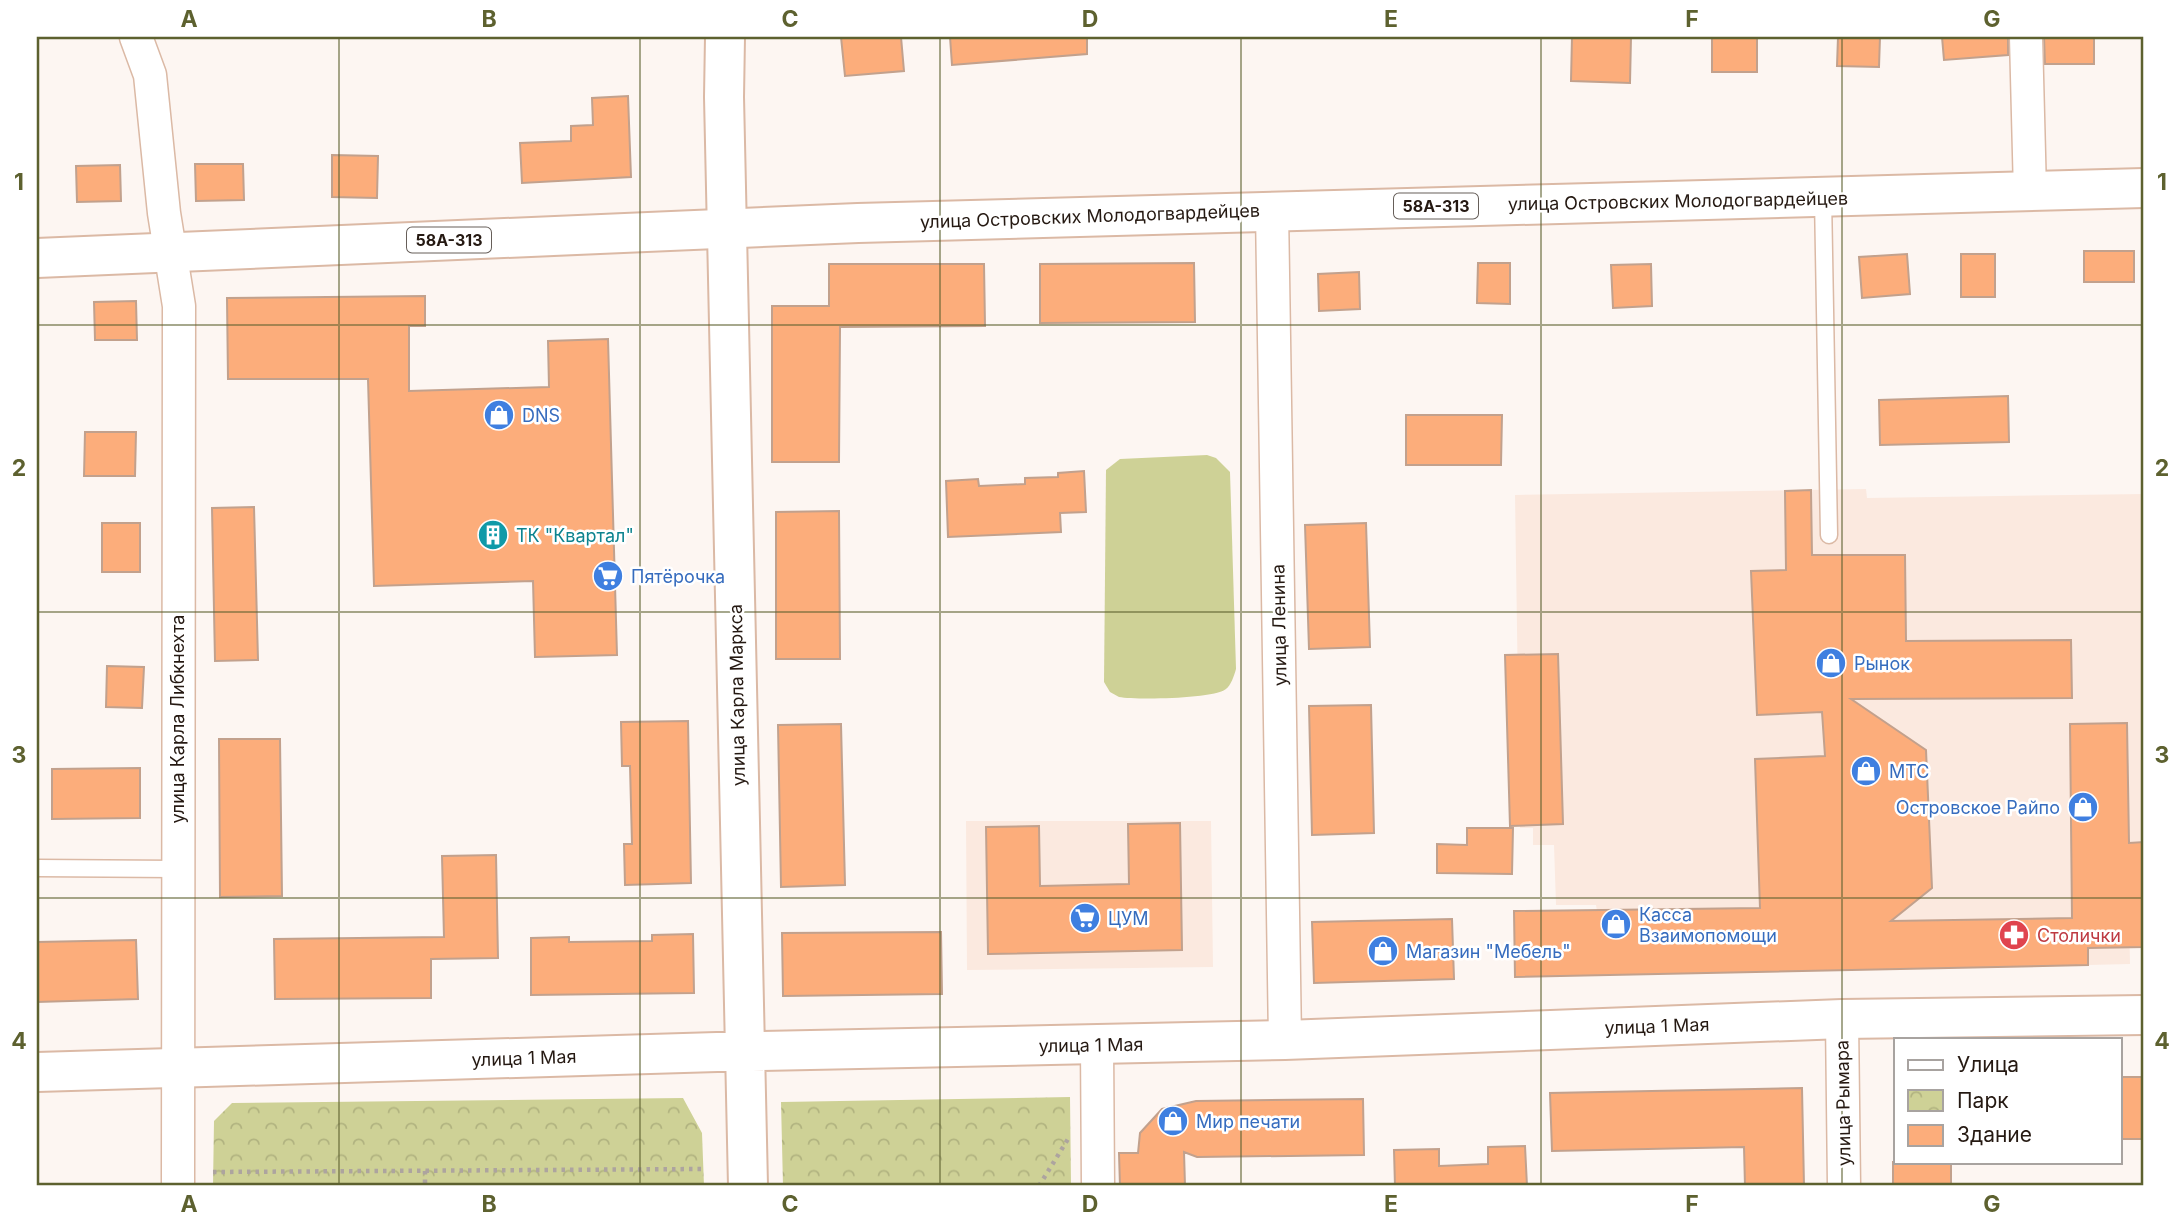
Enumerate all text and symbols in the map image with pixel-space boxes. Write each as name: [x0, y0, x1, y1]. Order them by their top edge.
text: A: [180, 5, 198, 33]
text: B: [481, 5, 497, 33]
text: C: [781, 5, 799, 33]
text: D: [1082, 5, 1098, 33]
text: E: [1384, 5, 1398, 33]
text: F: [1685, 5, 1699, 33]
text: G: [1983, 5, 2001, 33]
text: 1: [14, 168, 24, 196]
text: 1: [2157, 168, 2167, 196]
street label: улица Островских Молодогвардейцев: [1508, 188, 1848, 214]
road number: 58А-313: [1394, 194, 1478, 218]
street label: улица Островских Молодогвардейцев: [920, 200, 1260, 232]
road number: 58А-313: [407, 228, 491, 252]
shop icon: DNS: [482, 398, 516, 432]
place label: DNS: [522, 405, 560, 426]
text: 2: [12, 454, 26, 482]
text: 2: [2155, 454, 2169, 482]
building icon: ТК "Квартал": [476, 518, 510, 552]
place label: ТК "Квартал": [516, 525, 634, 546]
supermarket icon: Пятёрочка: [591, 559, 625, 593]
street label: улица Ленина: [1267, 564, 1291, 686]
place label: Пятёрочка: [631, 566, 725, 587]
street label: улица Карла Маркса: [725, 604, 749, 786]
street label: улица Карла Либкнехта: [167, 615, 188, 823]
shop icon: Рынок: [1814, 646, 1848, 680]
place label: Рынок: [1854, 653, 1910, 674]
text: 3: [12, 741, 26, 769]
text: 3: [2155, 741, 2169, 769]
shop icon: МТС: [1849, 754, 1883, 788]
place label: МТС: [1889, 761, 1930, 782]
shop icon: Островское Райпо: [2066, 790, 2100, 824]
place label: Островское Райпо: [1896, 797, 2060, 818]
supermarket icon: ЦУМ: [1068, 901, 1102, 935]
place label: Касса Взаимопомощи: [1639, 904, 1777, 946]
shop icon: Касса Взаимопомощи: [1599, 907, 1633, 941]
place label: ЦУМ: [1108, 908, 1149, 929]
pharmacy icon: Столички: [1997, 918, 2031, 952]
place label: Столички: [2037, 925, 2121, 946]
shop icon: Магазин "Мебель": [1366, 934, 1400, 968]
place label: Магазин "Мебель": [1406, 941, 1571, 962]
street label: улица 1 Мая: [1604, 1014, 1710, 1038]
text: 4: [11, 1027, 27, 1055]
text: 4: [2154, 1027, 2170, 1055]
street label: улица 1 Мая: [1038, 1034, 1144, 1056]
legend: [1894, 1038, 2122, 1164]
street label: улица Рымара: [1831, 1040, 1855, 1166]
street label: улица 1 Мая: [471, 1046, 577, 1070]
text: Улица: [1957, 1052, 2019, 1077]
text: Парк: [1957, 1088, 2009, 1113]
shop icon: Мир печати: [1156, 1104, 1190, 1138]
place label: Мир печати: [1196, 1111, 1300, 1132]
text: Здание: [1957, 1122, 2032, 1147]
text: A: [180, 1190, 198, 1218]
text: B: [481, 1190, 497, 1218]
text: C: [781, 1190, 799, 1218]
text: D: [1082, 1190, 1098, 1218]
text: E: [1384, 1190, 1398, 1218]
text: F: [1685, 1190, 1699, 1218]
text: G: [1983, 1190, 2001, 1218]

